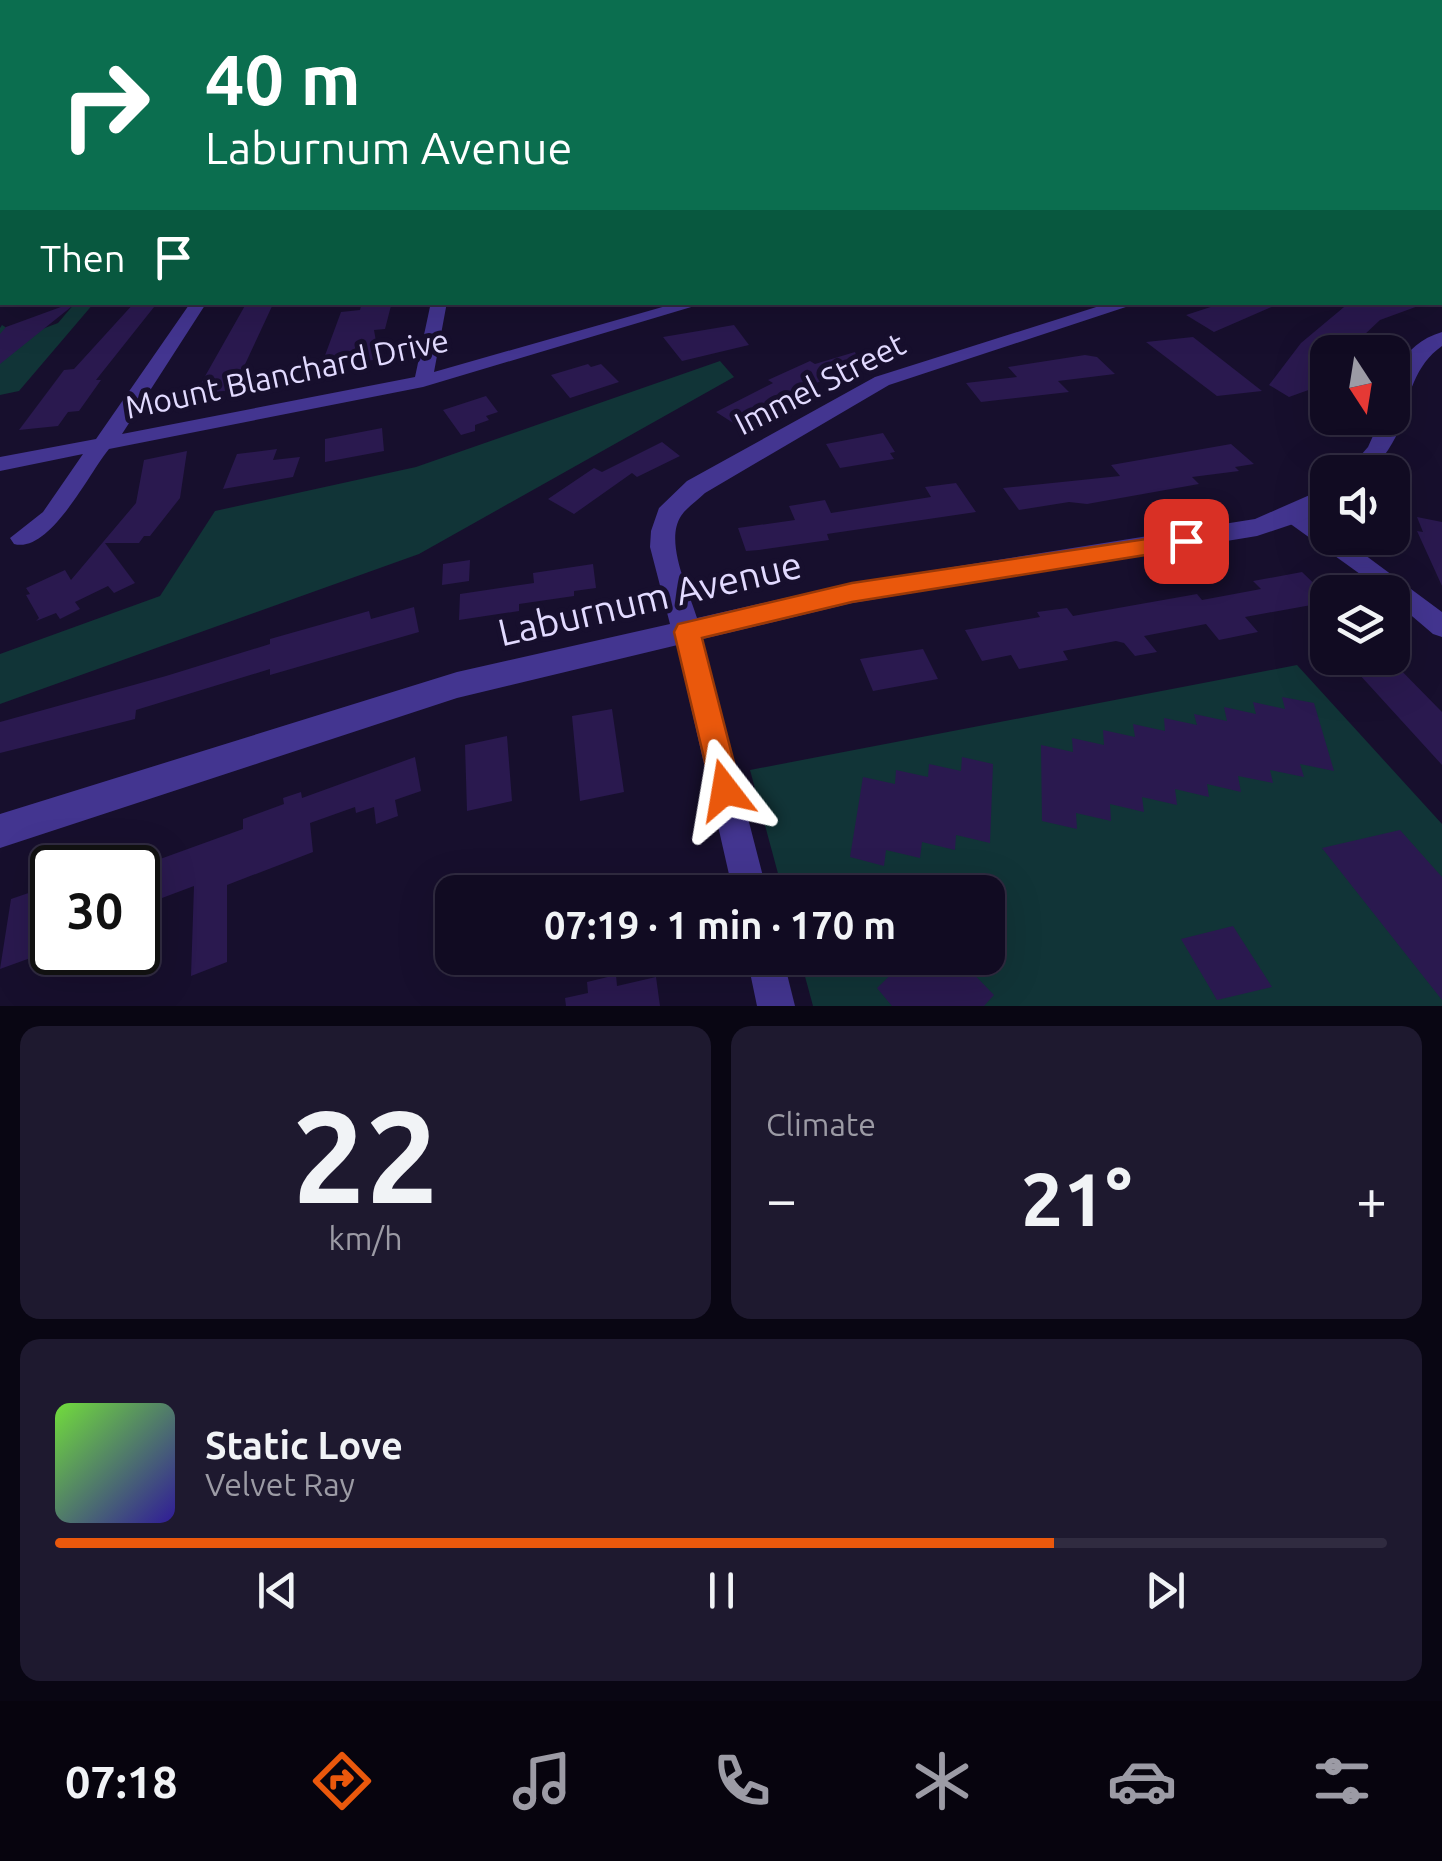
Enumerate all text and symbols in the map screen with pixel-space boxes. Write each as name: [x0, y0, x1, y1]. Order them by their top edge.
icon: right: [40, 40, 170, 170]
text: 40 m: [205, 40, 361, 118]
text: Laburnum Avenue: [205, 122, 572, 173]
icon: arrive: [146, 230, 201, 285]
text: Then: [40, 237, 126, 279]
street label: Mount Blanchard Drive: [122, 321, 452, 425]
street label: Immel Street: [728, 325, 911, 441]
north arrow: [1310, 335, 1410, 435]
map controls: [1310, 335, 1410, 675]
button: sound: [1310, 455, 1410, 555]
pin: [1144, 499, 1229, 584]
icon: arrive: [1159, 514, 1214, 569]
street label: Laburnum Avenue: [494, 543, 806, 653]
button: layers: [1310, 575, 1410, 675]
position arrow: [673, 738, 777, 842]
speed limit sign: 30: [30, 845, 160, 975]
text: 07:19 · 1 min · 170 m: [544, 904, 896, 946]
text: 22: [292, 1082, 439, 1228]
text: Climate: [766, 1106, 876, 1142]
text: 21°: [1021, 1156, 1132, 1240]
text: −: [766, 1168, 797, 1229]
text: +: [1356, 1168, 1387, 1229]
text: km/h: [329, 1220, 402, 1256]
text: Static Love: [205, 1424, 403, 1466]
text: Velvet Ray: [205, 1466, 355, 1502]
icon: previous: [250, 1563, 305, 1618]
icon: pause: [694, 1563, 749, 1618]
icon: next: [1138, 1563, 1193, 1618]
icon: directions: [307, 1746, 377, 1816]
icon: music: [507, 1746, 577, 1816]
icon: phone: [707, 1746, 777, 1816]
icon: climate: [907, 1746, 977, 1816]
icon: car: [1107, 1746, 1177, 1816]
icon: filters: [1307, 1746, 1377, 1816]
text: 07:18: [65, 1756, 178, 1807]

